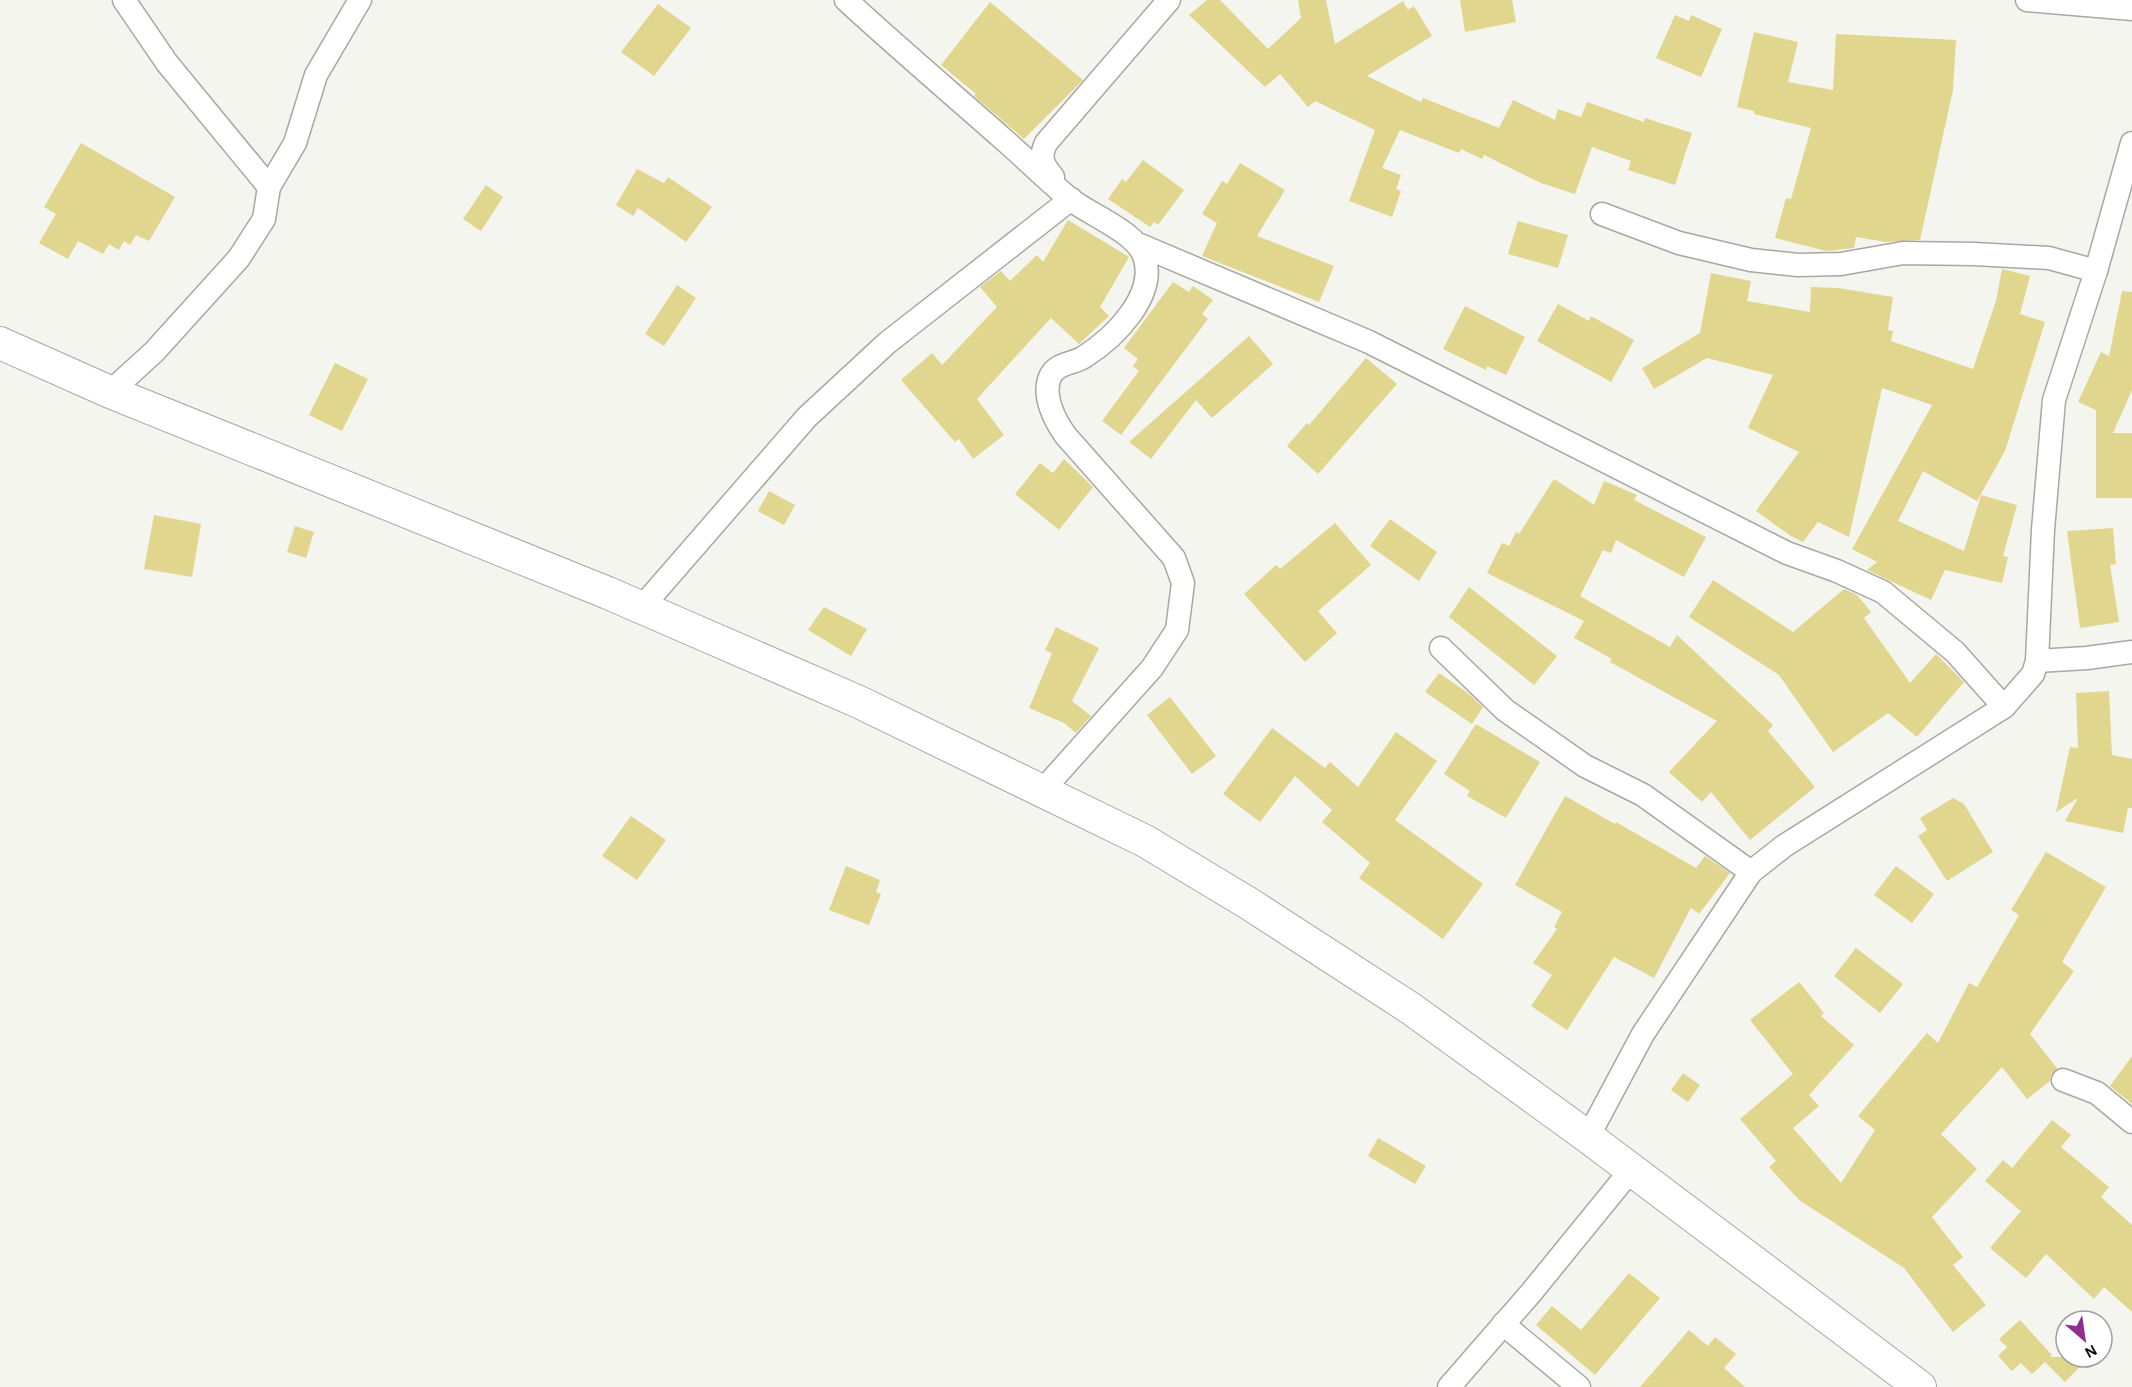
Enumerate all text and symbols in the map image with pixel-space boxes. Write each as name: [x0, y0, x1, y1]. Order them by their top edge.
north arrow: [2054, 1309, 2114, 1369]
text: N: [2082, 1342, 2100, 1361]

